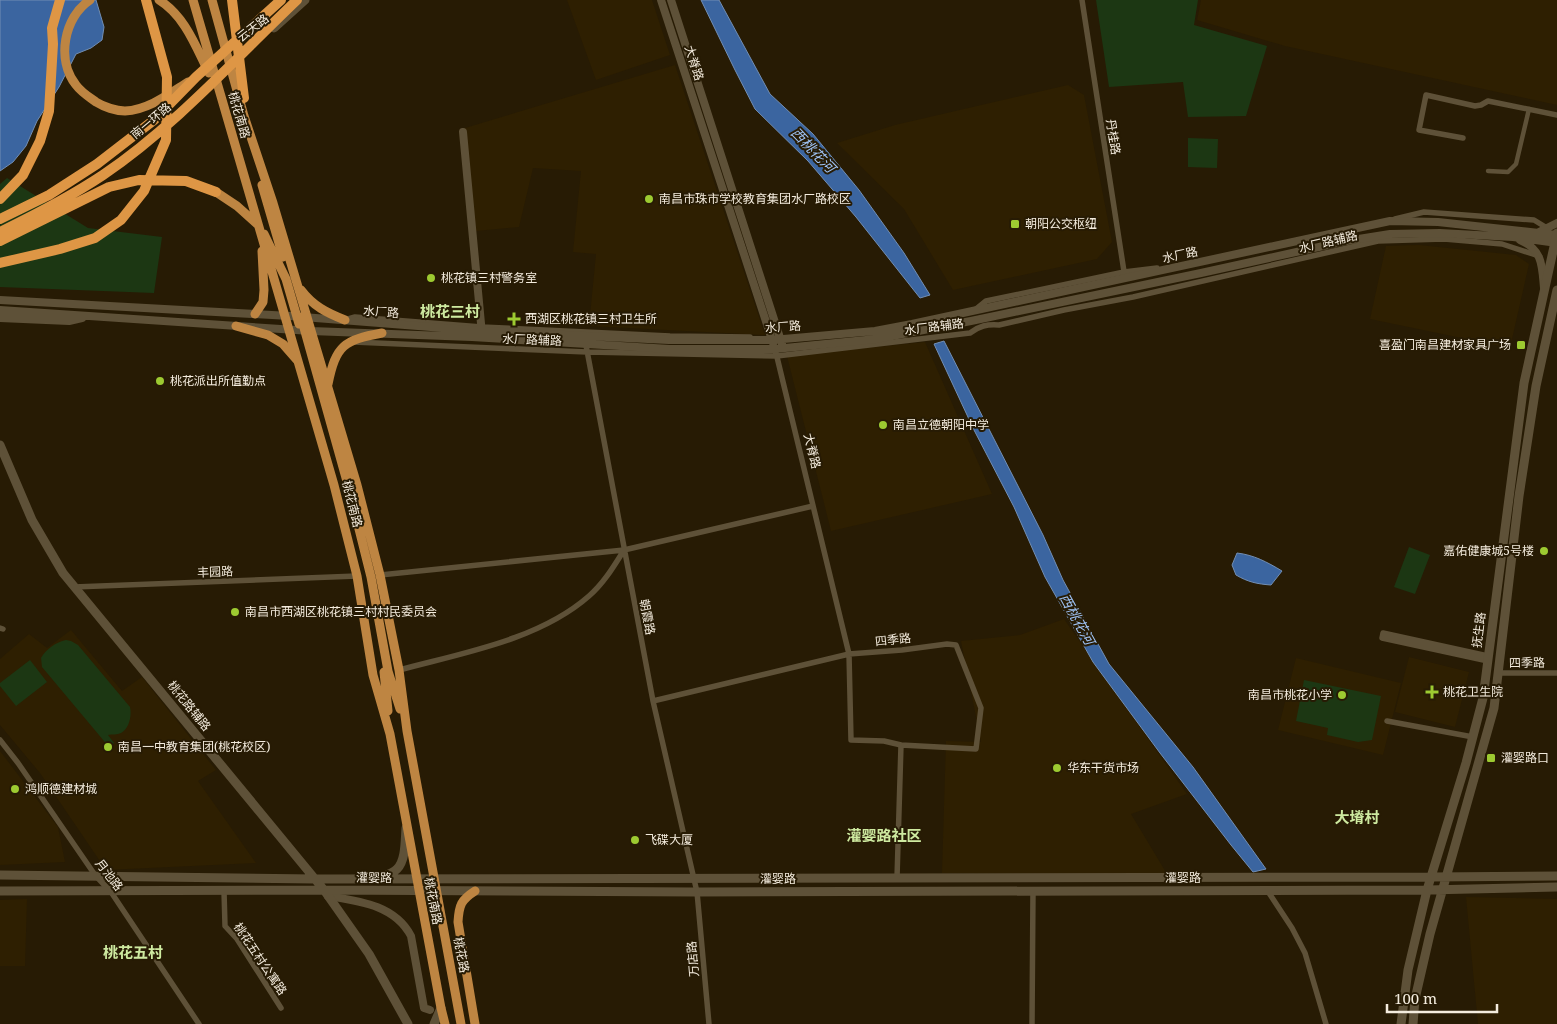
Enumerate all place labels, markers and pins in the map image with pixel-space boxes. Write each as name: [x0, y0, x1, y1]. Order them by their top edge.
place label: 南昌市珠市学校教育集团水厂路校区: [659, 190, 851, 207]
marker: 南昌市珠市学校教育集团水厂路校区: [643, 193, 655, 205]
place label: 朝阳公交枢纽: [1025, 215, 1097, 232]
marker: 朝阳公交枢纽: [1009, 218, 1021, 230]
place label: 桃花镇三村警务室: [441, 269, 537, 286]
marker: 桃花镇三村警务室: [425, 272, 437, 284]
place label: 西湖区桃花镇三村卫生所: [525, 310, 657, 327]
marker: 西湖区桃花镇三村卫生所: [507, 312, 521, 326]
place label: 喜盈门南昌建材家具广场: [1379, 336, 1511, 353]
marker: 喜盈门南昌建材家具广场: [1515, 339, 1527, 351]
place label: 桃花派出所值勤点: [170, 372, 266, 389]
marker: 桃花派出所值勤点: [154, 375, 166, 387]
place label: 南昌立德朝阳中学: [893, 416, 989, 433]
marker: 南昌立德朝阳中学: [877, 419, 889, 431]
place label: 嘉佑健康城5号楼: [1443, 542, 1534, 559]
marker: 嘉佑健康城5号楼: [1538, 545, 1550, 557]
place label: 南昌市西湖区桃花镇三村村民委员会: [245, 603, 437, 620]
marker: 南昌市西湖区桃花镇三村村民委员会: [229, 606, 241, 618]
place label: 桃花卫生院: [1443, 683, 1503, 700]
marker: 桃花卫生院: [1425, 685, 1439, 699]
place label: 南昌市桃花小学: [1248, 686, 1332, 703]
marker: 南昌市桃花小学: [1336, 689, 1348, 701]
place label: 南昌一中教育集团(桃花校区): [118, 738, 270, 755]
marker: 南昌一中教育集团(桃花校区): [102, 741, 114, 753]
place label: 灌婴路口: [1501, 749, 1549, 766]
marker: 灌婴路口: [1485, 752, 1497, 764]
place label: 华东干货市场: [1067, 759, 1139, 776]
marker: 华东干货市场: [1051, 762, 1063, 774]
place label: 鸿顺德建材城: [25, 780, 97, 797]
marker: 鸿顺德建材城: [9, 783, 21, 795]
place label: 飞碟大厦: [645, 831, 693, 848]
marker: 飞碟大厦: [629, 834, 641, 846]

